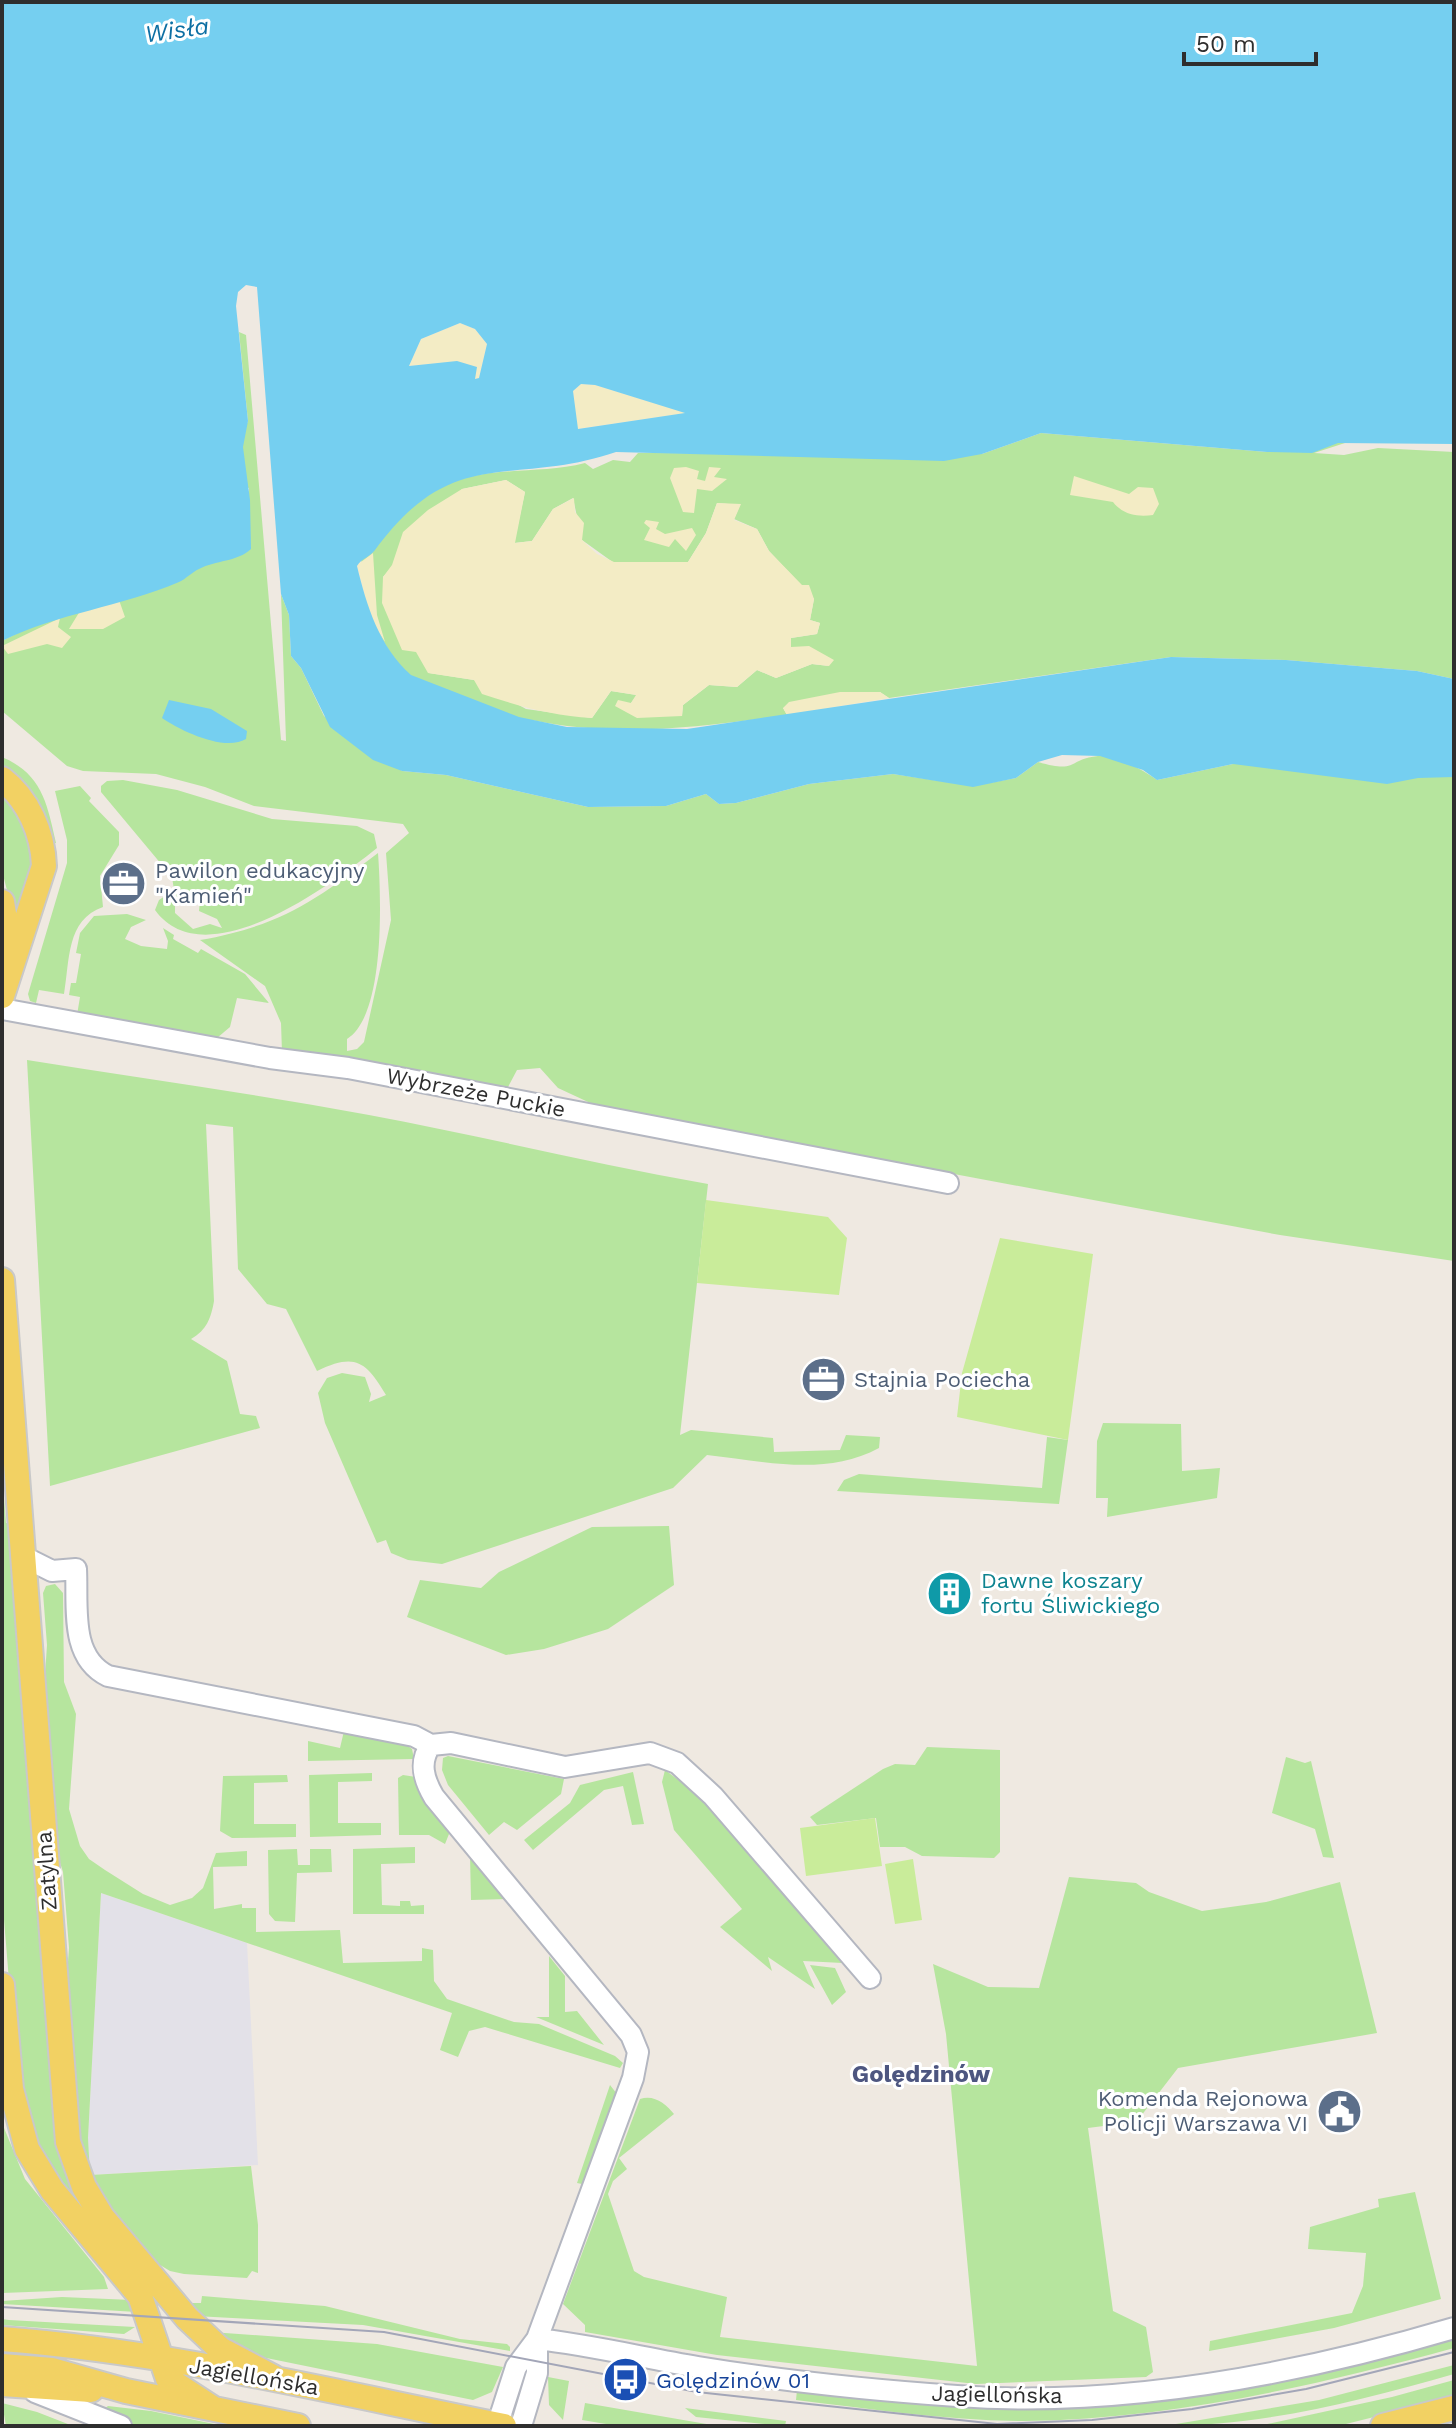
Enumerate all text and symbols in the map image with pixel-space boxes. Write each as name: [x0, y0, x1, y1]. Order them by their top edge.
water label: Wisła: [143, 12, 211, 48]
scale bar: [1184, 16, 1316, 66]
text: 50 m: [1196, 30, 1256, 58]
place label: Pawilon edukacyjny "Kamień": [155, 858, 365, 908]
office icon: Pawilon edukacyjny "Kamień": [100, 859, 148, 907]
street label: Wybrzeże Puckie: [384, 1063, 567, 1122]
office icon: Stajnia Pociecha: [799, 1355, 847, 1403]
place label: Stajnia Pociecha: [854, 1367, 1030, 1392]
place label: Dawne koszary fortu Śliwickiego: [981, 1568, 1160, 1618]
building icon: Dawne koszary fortu Śliwickiego: [926, 1569, 974, 1617]
street label: Zatylna: [31, 1831, 62, 1911]
district label: Golędzinów: [852, 2060, 991, 2088]
place label: Komenda Rejonowa Policji Warszawa VI: [1098, 2086, 1308, 2136]
public building icon: Komenda Rejonowa Policji Warszawa VI: [1315, 2087, 1363, 2135]
street label: Jagiellońska: [187, 2353, 321, 2400]
bus stop icon: Golędzinów 01: [601, 2356, 649, 2404]
place label: Golędzinów 01: [656, 2368, 810, 2393]
street label: Jagiellońska: [931, 2381, 1063, 2408]

